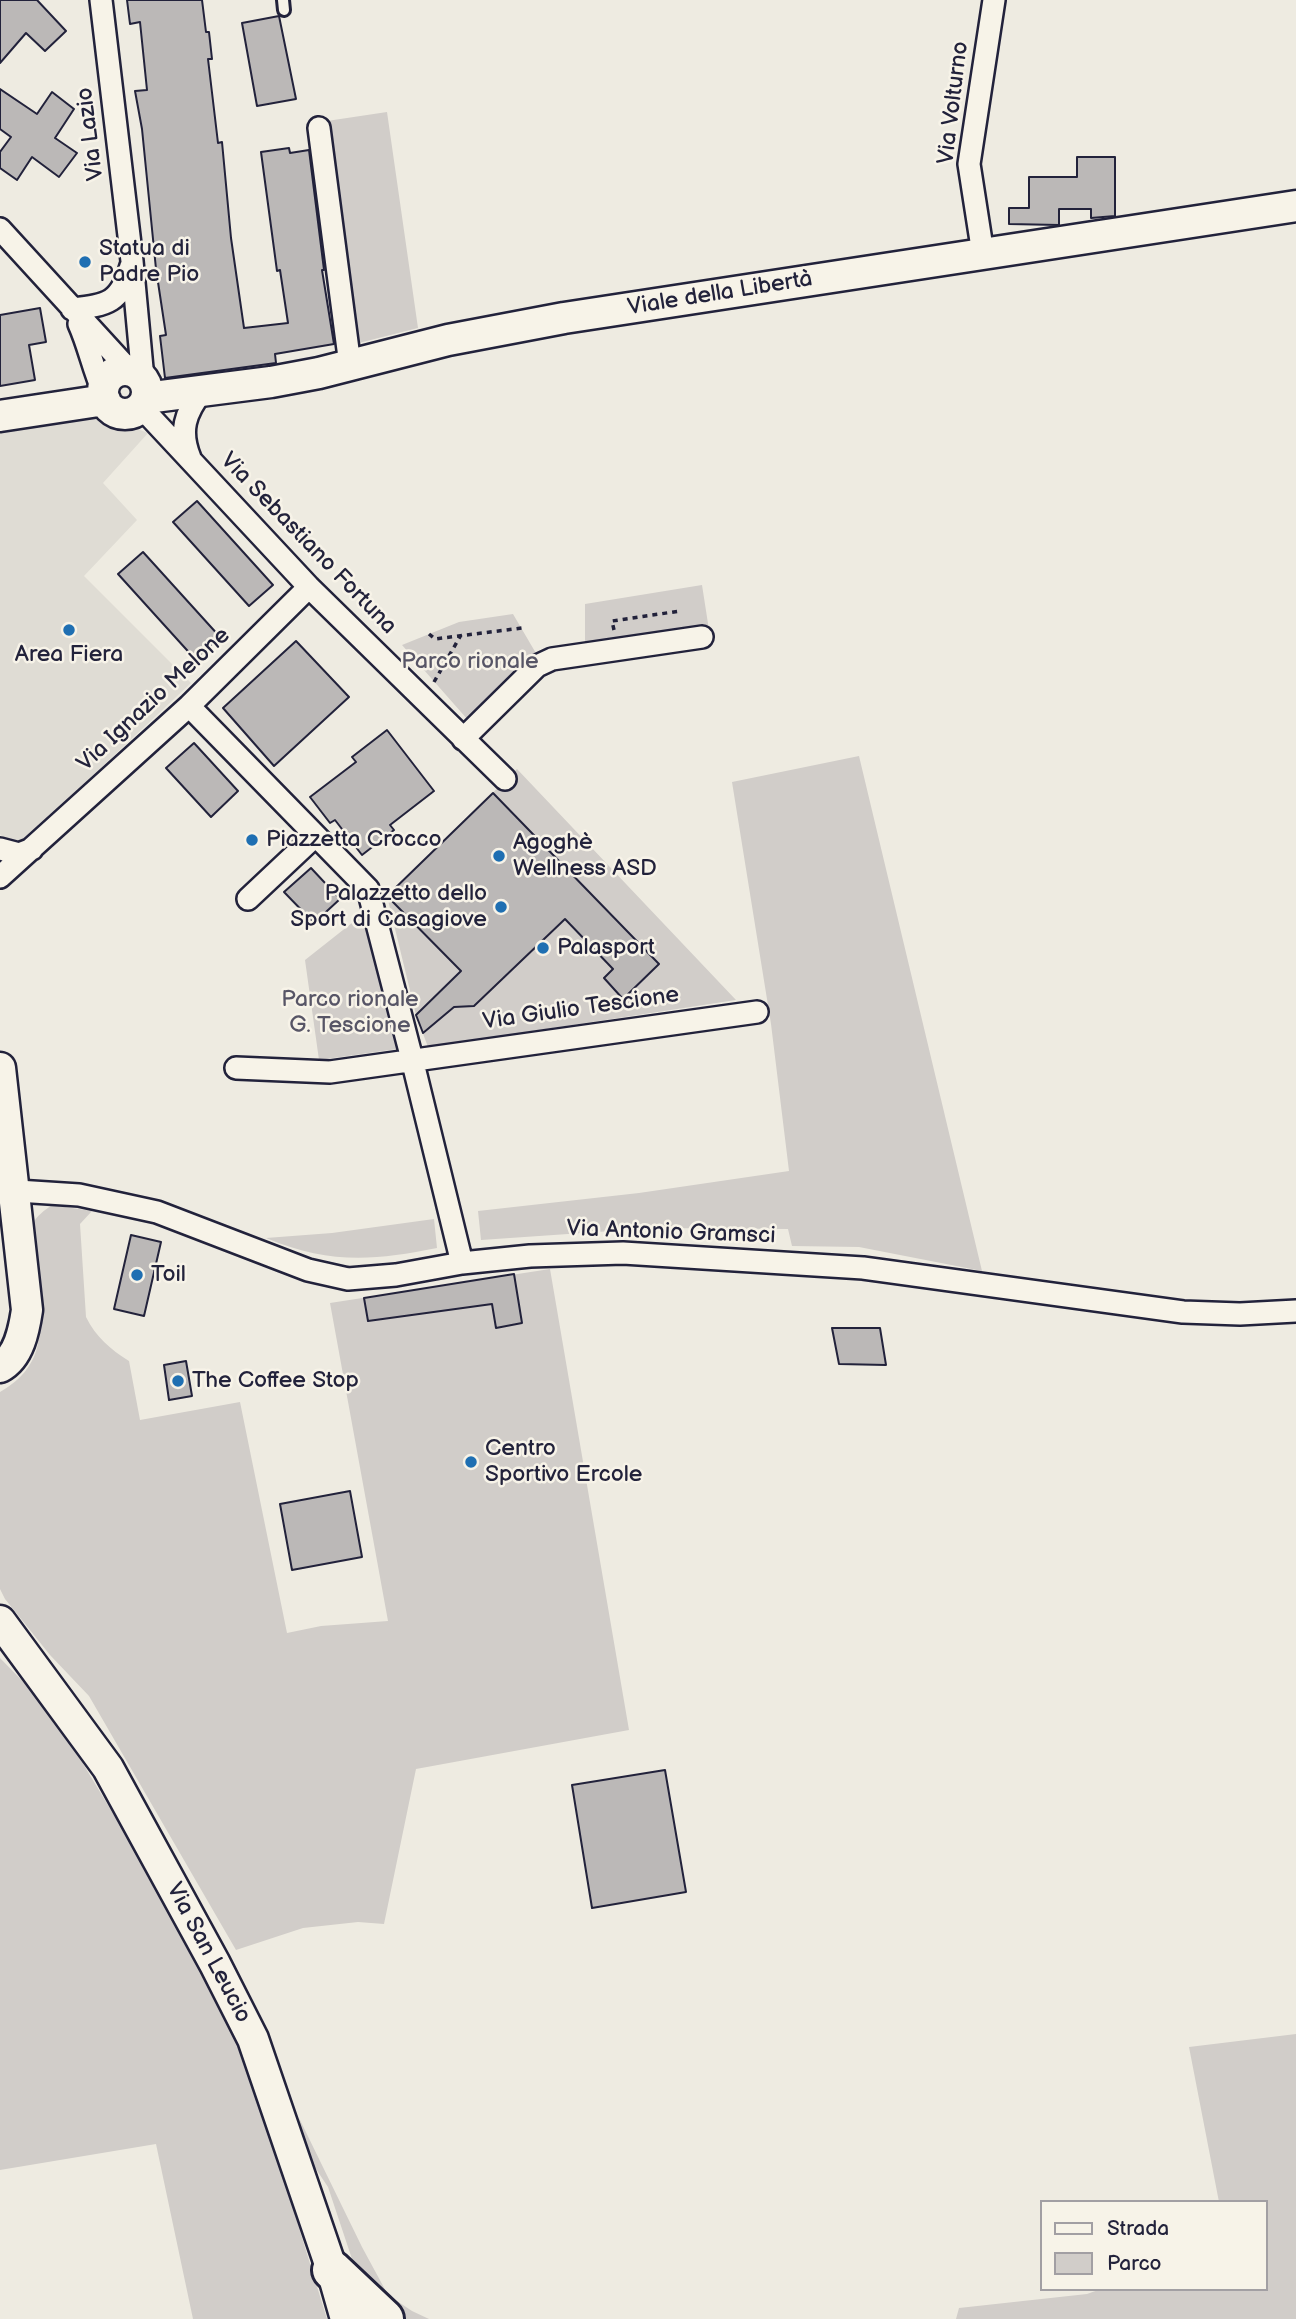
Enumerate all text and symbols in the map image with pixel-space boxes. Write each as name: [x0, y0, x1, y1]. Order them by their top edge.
street label: Via Volturno: [933, 40, 975, 166]
street label: Via Lazio: [72, 86, 110, 182]
place label: Statua di Padre Pio: [99, 235, 199, 289]
marker: Statua di Padre Pio: [77, 254, 93, 270]
street label: Viale della Libertà: [626, 266, 814, 322]
street label: Via Sebastiano Fortuna: [214, 447, 402, 641]
marker: Area Fiera: [61, 622, 77, 638]
street label: Via Ignazio Melone: [72, 622, 236, 778]
place label: Area Fiera: [15, 641, 123, 669]
park label: Parco rionale: [401, 648, 539, 676]
place label: Piazzetta Crocco: [266, 826, 442, 854]
place label: Agoghè Wellness ASD: [513, 829, 657, 883]
marker: Piazzetta Crocco: [244, 832, 260, 848]
marker: Agoghè Wellness ASD: [491, 848, 507, 864]
place label: Palazzetto dello Sport di Casagiove: [290, 880, 487, 934]
marker: Palazzetto dello Sport di Casagiove: [493, 899, 509, 915]
place label: Palasport: [557, 934, 655, 962]
marker: Palasport: [535, 940, 551, 956]
street label: Via Giulio Tescione: [481, 982, 681, 1036]
park label: Parco rionale G. Tescione: [281, 986, 419, 1040]
street label: Via Antonio Gramsci: [566, 1216, 776, 1250]
place label: Toil: [151, 1261, 186, 1289]
marker: Toil: [129, 1267, 145, 1283]
place label: The Coffee Stop: [192, 1367, 359, 1395]
marker: The Coffee Stop: [170, 1373, 186, 1389]
place label: Centro Sportivo Ercole: [485, 1435, 642, 1489]
marker: Centro Sportivo Ercole: [463, 1454, 479, 1470]
street label: Via San Leucio: [160, 1878, 256, 2028]
legend: [1040, 2200, 1268, 2291]
text: Strada: [1107, 2216, 1169, 2241]
text: Parco: [1107, 2251, 1162, 2276]

